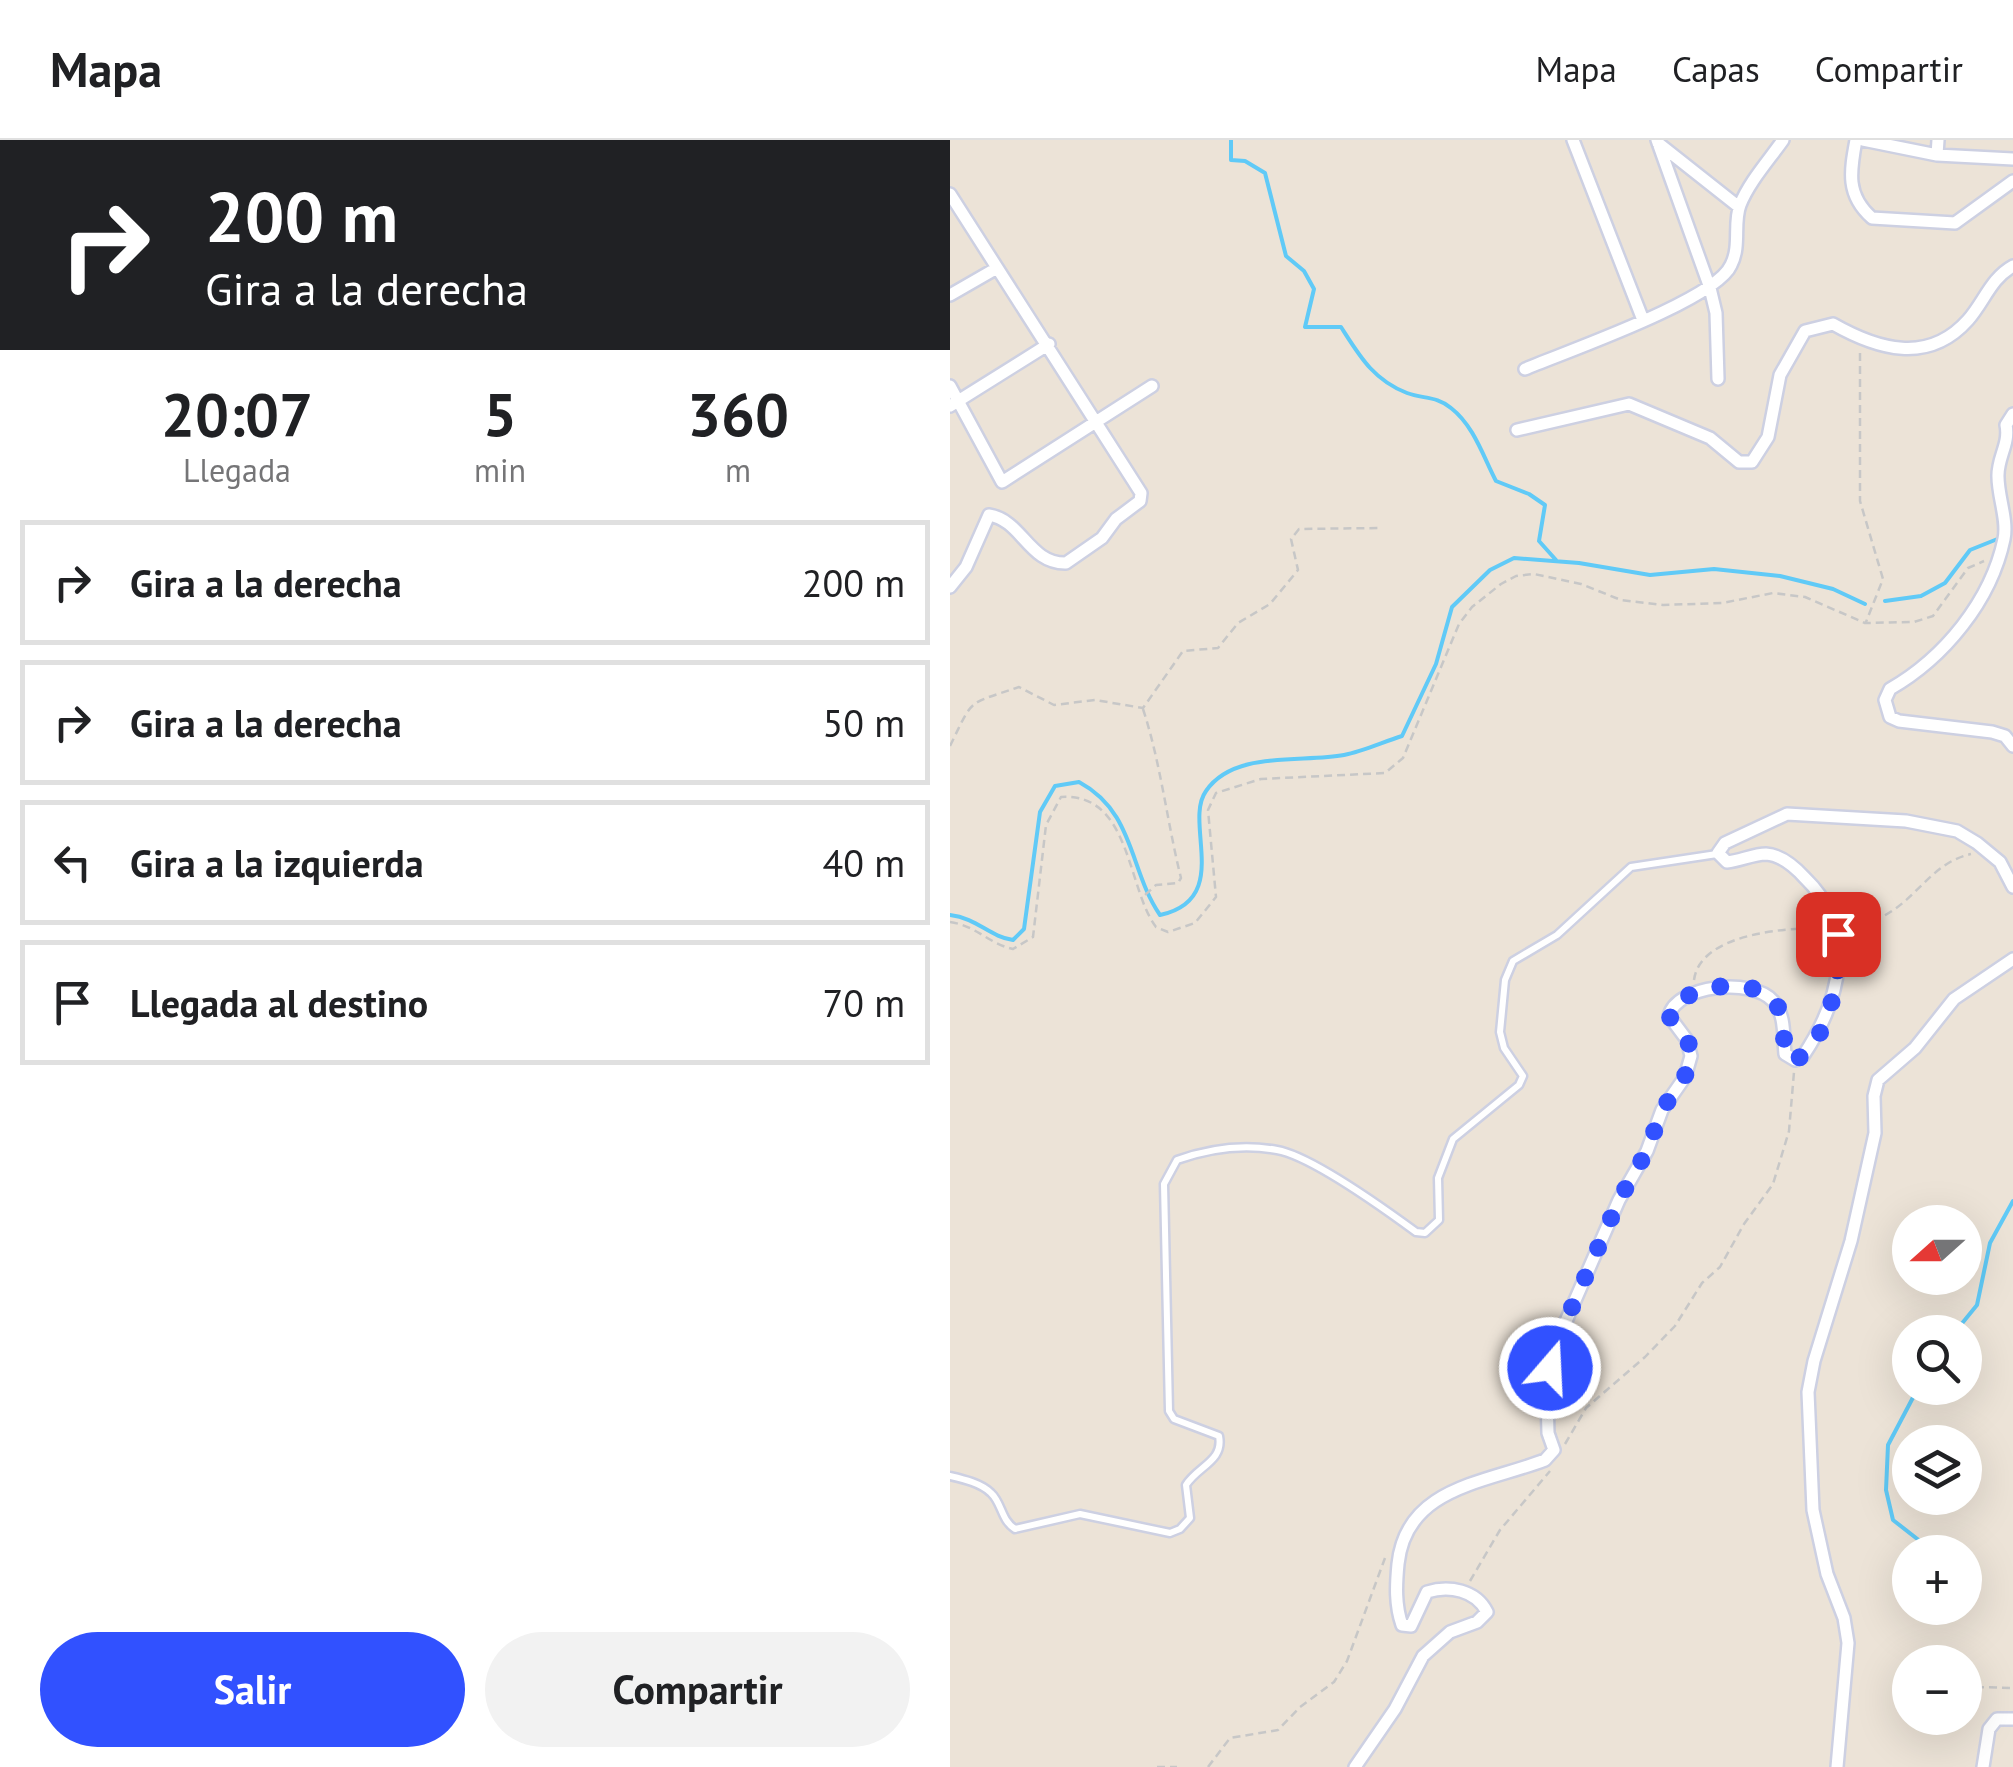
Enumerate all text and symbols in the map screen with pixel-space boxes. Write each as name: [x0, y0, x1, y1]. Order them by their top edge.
text: Mapa: [50, 38, 162, 100]
text: Mapa: [1536, 46, 1617, 92]
text: Capas: [1672, 46, 1760, 92]
text: Compartir: [1815, 46, 1963, 92]
text: 200 m: [205, 171, 398, 261]
icon: right: [40, 180, 170, 310]
text: Gira a la derecha: [205, 259, 528, 317]
text: 20:07: [161, 375, 313, 453]
text: 5: [483, 375, 517, 453]
text: 360: [687, 375, 789, 453]
text: Llegada: [183, 449, 291, 491]
text: min: [474, 449, 526, 491]
text: m: [725, 449, 751, 491]
icon: right: [45, 555, 100, 610]
text: Gira a la derecha: [130, 558, 402, 607]
text: 200 m: [802, 558, 905, 607]
icon: right: [45, 695, 100, 750]
text: Gira a la derecha: [130, 698, 402, 747]
text: 50 m: [823, 698, 905, 747]
icon: left: [45, 835, 100, 890]
text: Gira a la izquierda: [130, 838, 424, 887]
text: 40 m: [823, 838, 905, 887]
pin: [1796, 892, 1881, 977]
icon: arrive: [1811, 907, 1866, 962]
icon: arrive: [45, 975, 100, 1030]
text: Llegada al destino: [130, 978, 428, 1027]
text: 70 m: [823, 978, 905, 1027]
north arrow: [1892, 1205, 1982, 1295]
map controls: [1892, 1205, 1982, 1735]
button: search: [1892, 1315, 1982, 1405]
position arrow: [1498, 1316, 1602, 1420]
button: layers: [1892, 1425, 1982, 1515]
button: +: [1892, 1535, 1982, 1625]
button: Salir: [40, 1632, 465, 1747]
button: Compartir: [485, 1632, 910, 1747]
button: −: [1892, 1645, 1982, 1735]

